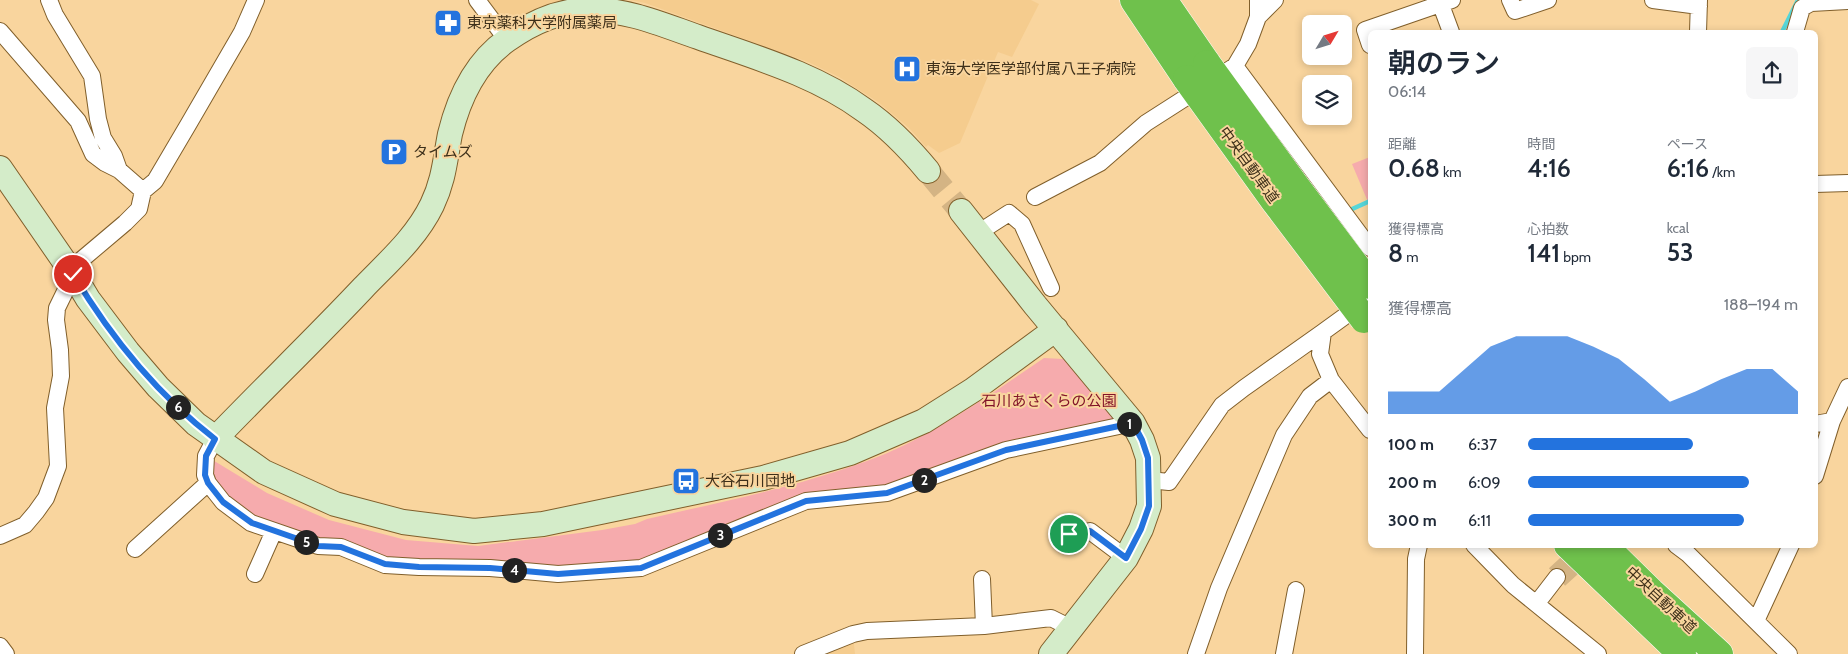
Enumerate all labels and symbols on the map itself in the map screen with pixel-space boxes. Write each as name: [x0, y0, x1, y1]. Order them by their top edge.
pharmacy icon: 東京薬科大学附属薬局: [433, 8, 463, 38]
place label: 東京薬科大学附属薬局: [467, 14, 617, 32]
north arrow: [1302, 15, 1352, 65]
hospital icon: 東海大学医学部付属八王子病院: [892, 54, 922, 84]
place label: 東海大学医学部付属八王子病院: [926, 60, 1136, 78]
street label: 中央自動車道: [1215, 123, 1283, 207]
parking icon: タイムズ: [379, 137, 409, 167]
place label: タイムズ: [413, 143, 473, 161]
pin: [52, 253, 94, 295]
park label: 石川あさくらの公園: [981, 392, 1117, 410]
pin: 6: [166, 394, 190, 420]
pin: 1: [1116, 412, 1142, 436]
bus stop icon: 大谷石川団地: [671, 466, 701, 496]
pin: 2: [912, 468, 936, 492]
place label: 大谷石川団地: [705, 472, 795, 490]
pin: [1048, 513, 1090, 555]
pin: 3: [708, 522, 732, 548]
pin: 5: [294, 530, 318, 554]
pin: 4: [502, 558, 526, 582]
street label: 中央自動車道: [1622, 563, 1700, 637]

